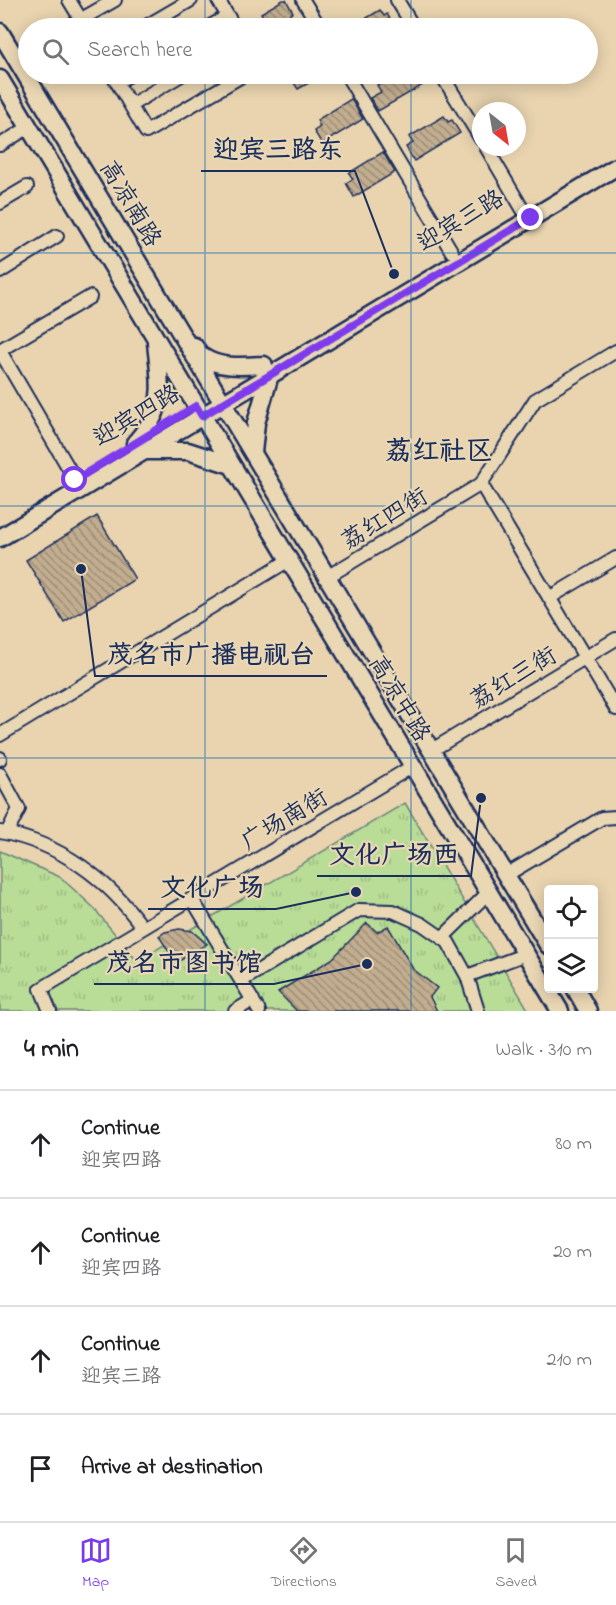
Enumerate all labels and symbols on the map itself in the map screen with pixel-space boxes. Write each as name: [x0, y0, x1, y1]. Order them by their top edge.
north arrow: [472, 102, 526, 156]
callout: 迎宾三路东: [201, 127, 355, 171]
text: 迎宾三路东: [213, 133, 343, 171]
street label: 高凉南路: [89, 154, 169, 254]
street label: 迎宾三路: [411, 182, 511, 262]
route end: [517, 204, 543, 230]
street label: 迎宾四路: [87, 377, 187, 457]
district label: 荔红社区: [385, 433, 493, 472]
route start: [61, 466, 87, 492]
street label: 荔红四街: [335, 480, 435, 560]
callout: 茂名市广播电视台: [95, 632, 327, 676]
text: 茂名市广播电视台: [107, 638, 315, 676]
street label: 荔红三街: [464, 639, 564, 719]
street label: 高凉中路: [358, 649, 438, 749]
street label: 广场南街: [235, 781, 335, 861]
callout: 文化广场西: [317, 832, 471, 876]
text: 文化广场西: [329, 838, 459, 876]
callout: 文化广场: [148, 865, 276, 909]
text: 文化广场: [160, 871, 264, 909]
callout: 茂名市图书馆: [94, 940, 274, 984]
text: 茂名市图书馆: [106, 946, 262, 984]

